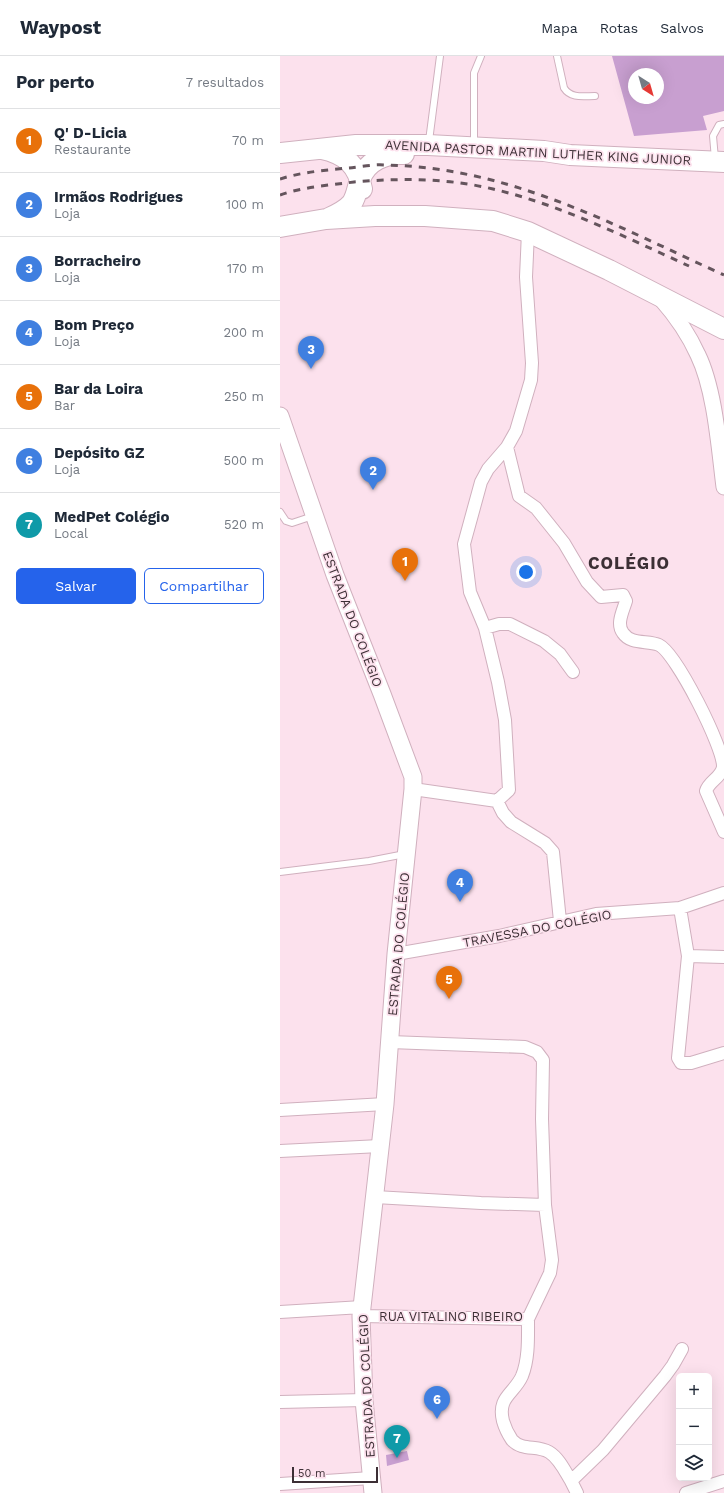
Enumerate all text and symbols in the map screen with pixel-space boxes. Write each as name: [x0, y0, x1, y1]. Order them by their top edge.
text: Waypost: [20, 16, 101, 39]
text: Mapa: [541, 20, 578, 36]
text: Rotas: [600, 20, 638, 36]
text: Salvos: [660, 20, 704, 36]
north arrow: [628, 68, 664, 104]
text: Por perto: [16, 72, 94, 92]
text: 7 resultados: [186, 75, 264, 90]
text: Q' D-Licia: [54, 124, 127, 142]
text: 1: [26, 133, 32, 148]
text: 70 m: [232, 133, 264, 148]
street label: AVENIDA PASTOR MARTIN LUTHER KING JUNIOR: [384, 137, 692, 168]
text: Restaurante: [54, 142, 131, 157]
text: Irmãos Rodrigues: [54, 188, 183, 206]
text: 2: [25, 197, 33, 212]
text: 100 m: [226, 197, 264, 212]
text: Loja: [54, 206, 80, 221]
text: Borracheiro: [54, 252, 141, 270]
text: 3: [25, 261, 33, 276]
text: 170 m: [227, 261, 264, 276]
text: Loja: [54, 270, 80, 285]
text: Bom Preço: [54, 316, 134, 334]
text: 4: [25, 325, 33, 340]
text: 200 m: [223, 325, 264, 340]
text: Loja: [54, 334, 80, 349]
pin: 3: [298, 336, 324, 369]
text: Bar da Loira: [54, 380, 143, 398]
text: 5: [25, 389, 33, 404]
text: 250 m: [224, 389, 264, 404]
text: Bar: [54, 398, 75, 413]
text: Depósito GZ: [54, 444, 144, 462]
text: 6: [25, 453, 33, 468]
text: 500 m: [223, 453, 264, 468]
pin: 2: [360, 457, 386, 490]
text: Loja: [54, 462, 80, 477]
text: MedPet Colégio: [54, 508, 169, 526]
text: 7: [25, 517, 33, 532]
text: 520 m: [224, 517, 264, 532]
text: Local: [54, 526, 88, 541]
pin: 1: [392, 548, 418, 581]
street label: ESTRADA DO COLÉGIO: [320, 549, 386, 689]
district label: COLÉGIO: [588, 553, 670, 573]
your location: [516, 562, 536, 582]
button: Salvar: [16, 568, 136, 604]
button: Compartilhar: [144, 568, 264, 604]
pin: 4: [447, 869, 473, 902]
street label: ESTRADA DO COLÉGIO: [384, 872, 412, 1016]
street label: TRAVESSA DO COLÉGIO: [461, 906, 613, 950]
pin: 5: [436, 966, 462, 999]
street label: RUA VITALINO RIBEIRO: [379, 1309, 523, 1324]
street label: ESTRADA DO COLÉGIO: [354, 1314, 378, 1458]
map controls: [676, 1373, 712, 1481]
button: +: [676, 1373, 712, 1409]
pin: 6: [424, 1386, 450, 1419]
button: −: [676, 1409, 712, 1445]
pin: 7: [384, 1425, 410, 1458]
button: layers: [676, 1445, 712, 1481]
scale bar: [292, 1465, 378, 1484]
text: 50 m: [298, 1467, 325, 1480]

